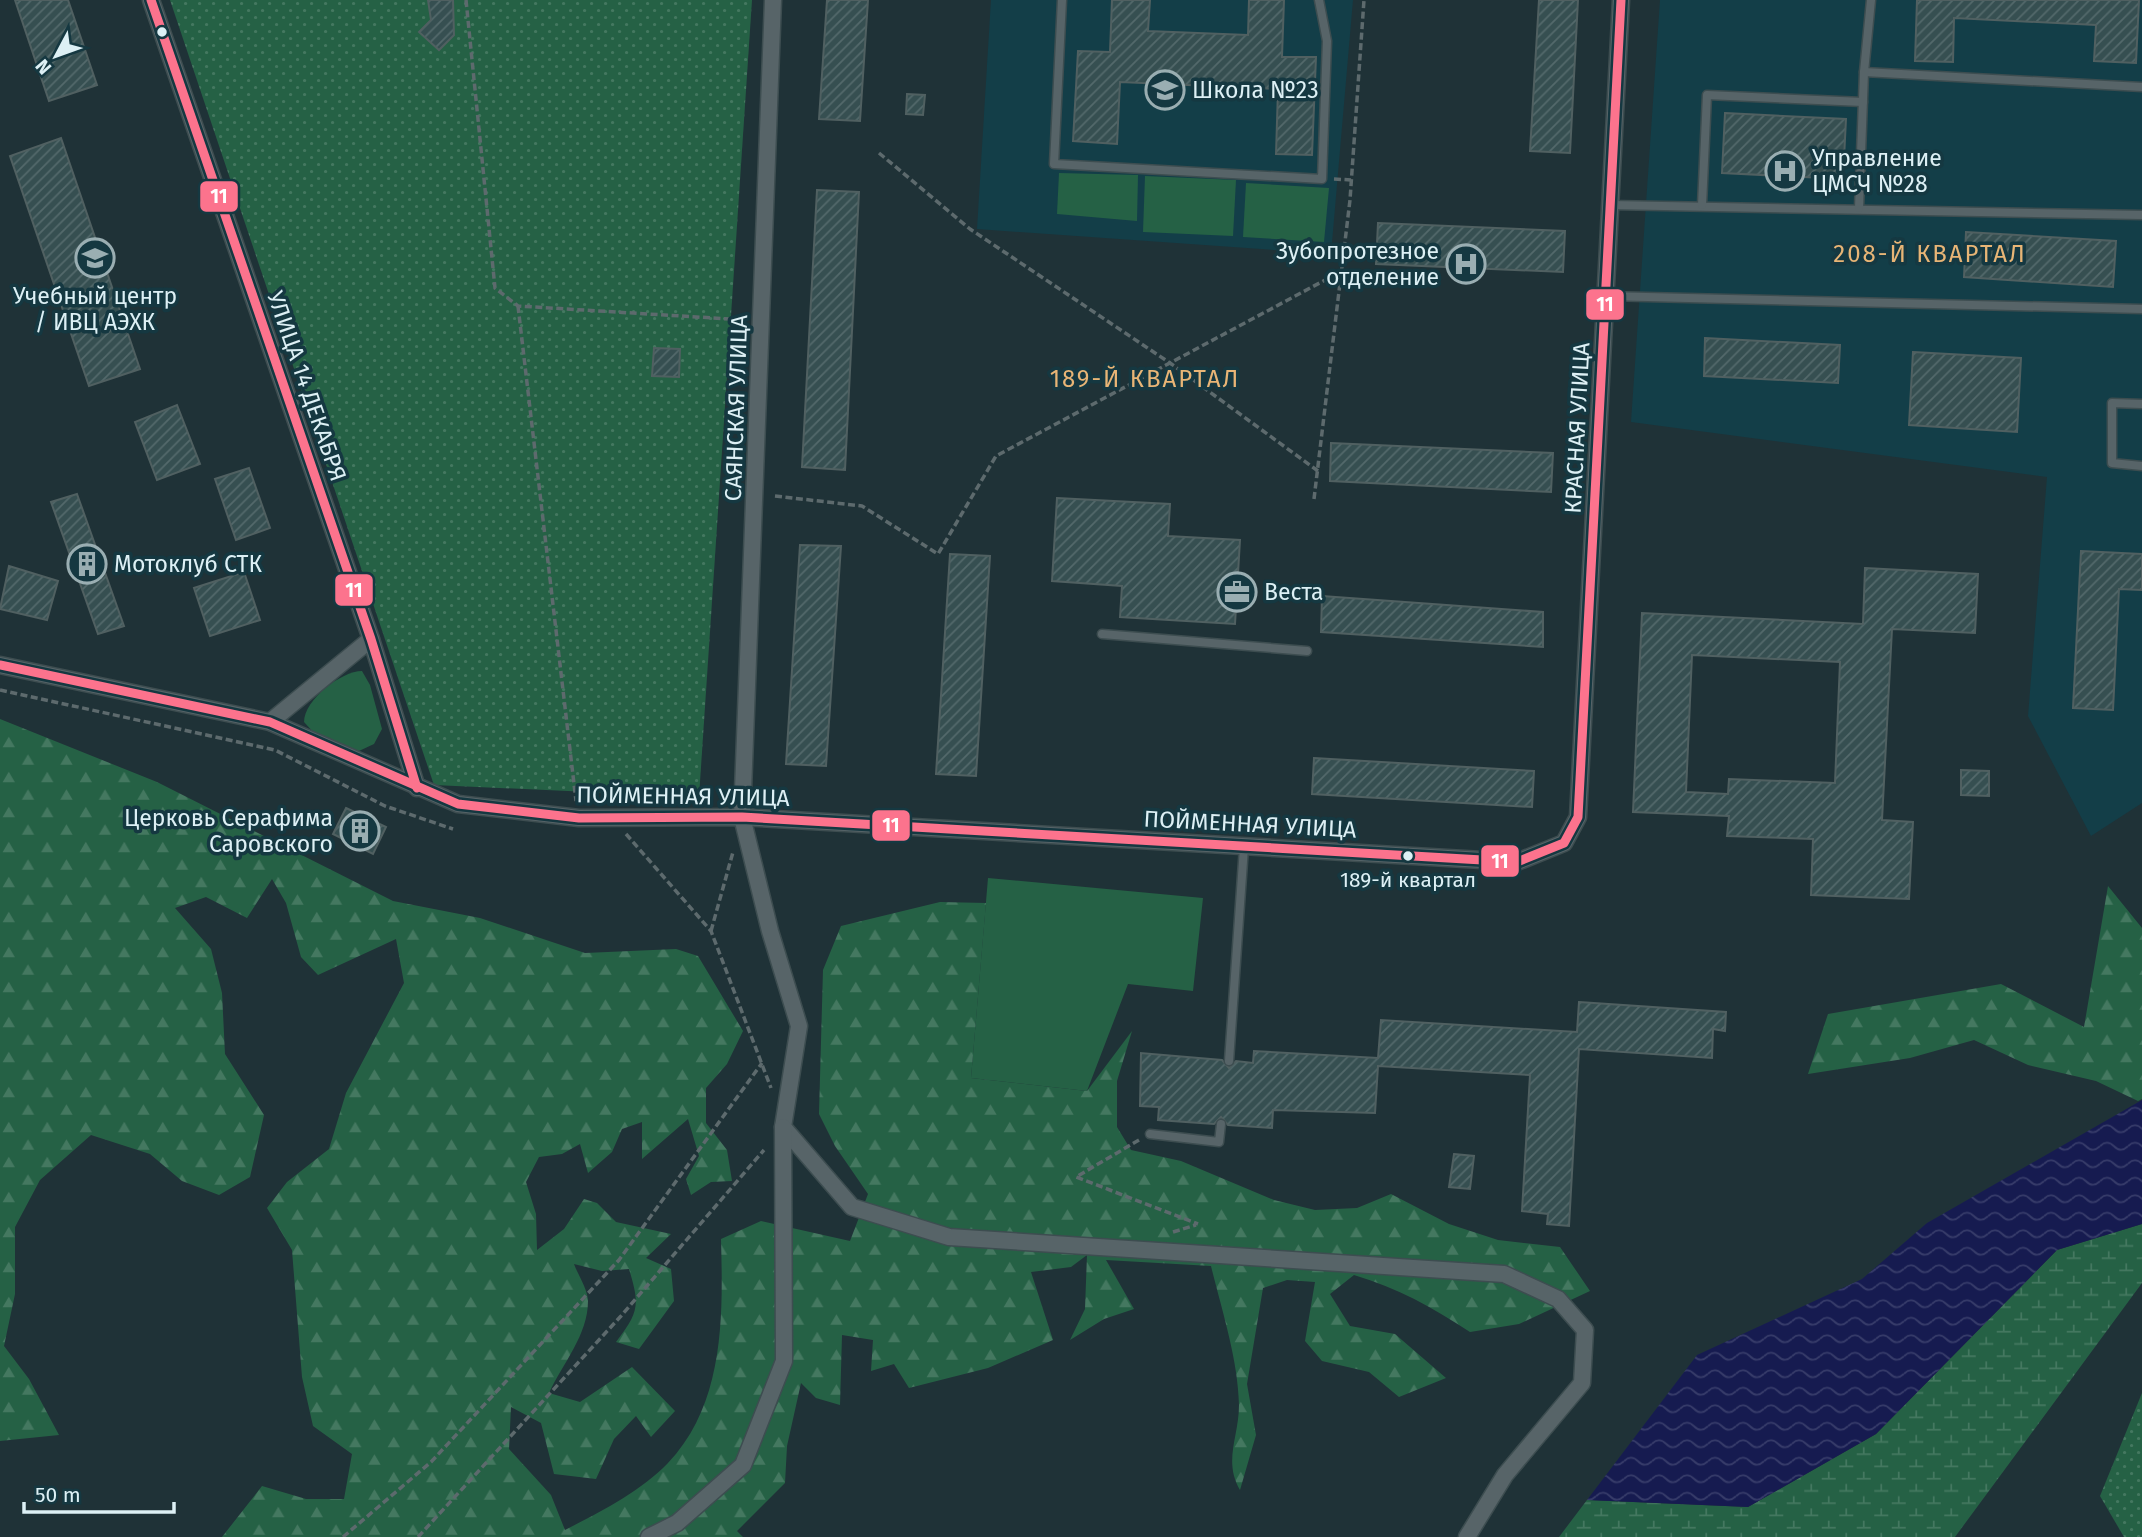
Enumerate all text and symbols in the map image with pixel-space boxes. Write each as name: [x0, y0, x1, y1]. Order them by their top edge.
north arrow: [21, 21, 91, 91]
unlabelled marker: [155, 25, 169, 39]
text: N: [31, 55, 56, 79]
school or university icon: Школа №23: [1144, 69, 1186, 111]
place label: Школа №23: [1192, 76, 1319, 104]
place label: Управление ЦМСЧ №28: [1812, 144, 1942, 198]
hospital icon: Управление ЦМСЧ №28: [1764, 150, 1806, 192]
line badge: 11: [199, 180, 239, 213]
text: 11: [210, 185, 228, 208]
school or university icon: Учебный центр / ИВЦ АЭХК: [74, 237, 116, 279]
place label: Зубопротезное отделение: [1276, 237, 1439, 291]
district label: 208-Й КВАРТАЛ: [1833, 240, 2027, 268]
hospital icon: Зубопротезное отделение: [1445, 243, 1487, 285]
place label: Учебный центр / ИВЦ АЭХК: [13, 282, 177, 336]
street label: УЛИЦА 14 ДЕКАБРЯ: [261, 287, 353, 485]
line badge: 11: [1585, 288, 1625, 321]
text: 11: [1596, 293, 1614, 316]
street label: САЯНСКАЯ УЛИЦА: [719, 313, 753, 502]
street label: КРАСНАЯ УЛИЦА: [1559, 341, 1596, 514]
district label: 189-Й КВАРТАЛ: [1050, 365, 1240, 393]
building icon: Мотоклуб СТК: [66, 543, 108, 585]
place label: Мотоклуб СТК: [114, 550, 262, 578]
office icon: Веста: [1216, 571, 1258, 613]
line badge: 11: [334, 573, 374, 607]
place label: Веста: [1264, 578, 1323, 606]
text: 11: [345, 579, 363, 602]
street label: ПОЙМЕННАЯ УЛИЦА: [576, 780, 791, 812]
place label: Церковь Серафима Саровского: [124, 804, 333, 858]
street label: ПОЙМЕННАЯ УЛИЦА: [1143, 804, 1358, 844]
line badge: 11: [871, 809, 911, 842]
building icon: Церковь Серафима Саровского: [339, 810, 381, 852]
text: 11: [882, 814, 900, 837]
line badge: 11: [1480, 844, 1520, 878]
marker: 189-й квартал: [1401, 849, 1415, 863]
text: 11: [1491, 850, 1509, 873]
place label: 189-й квартал: [1340, 867, 1476, 893]
scale bar: [24, 1470, 175, 1514]
text: 50 m: [35, 1482, 81, 1508]

